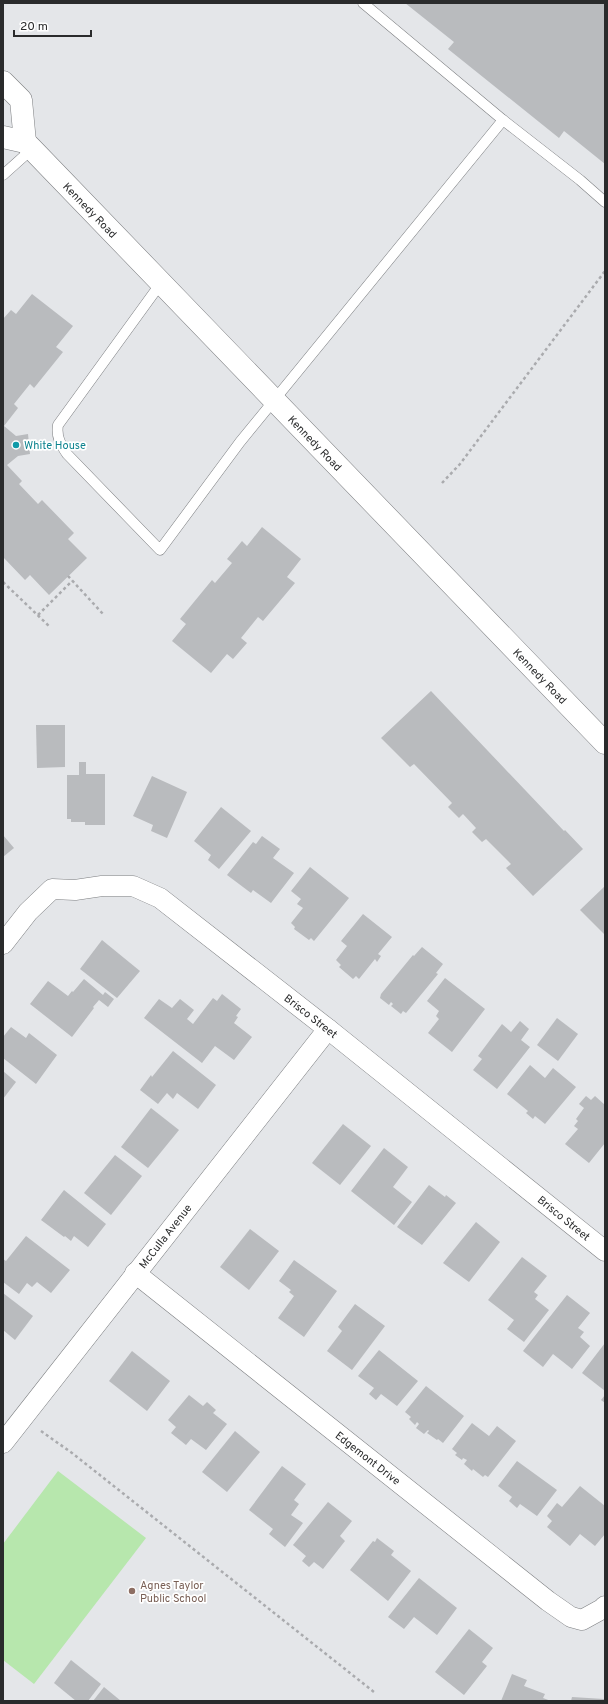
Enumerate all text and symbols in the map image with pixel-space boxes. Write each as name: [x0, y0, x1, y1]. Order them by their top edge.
scale bar: [14, 12, 91, 38]
text: 20 m: [20, 19, 48, 35]
street label: Kennedy Road: [59, 180, 119, 241]
street label: Kennedy Road: [284, 413, 344, 474]
place label: White House: [24, 439, 86, 453]
marker: White House: [11, 440, 21, 450]
street label: Kennedy Road: [509, 646, 569, 707]
street label: Brisco Street: [281, 992, 340, 1042]
street label: Brisco Street: [534, 1193, 593, 1244]
street label: McCulla Avenue: [136, 1202, 195, 1272]
street label: Edgemont Drive: [332, 1429, 403, 1489]
place label: Agnes Taylor Public School: [140, 1579, 207, 1606]
marker: Agnes Taylor Public School: [127, 1586, 137, 1596]

